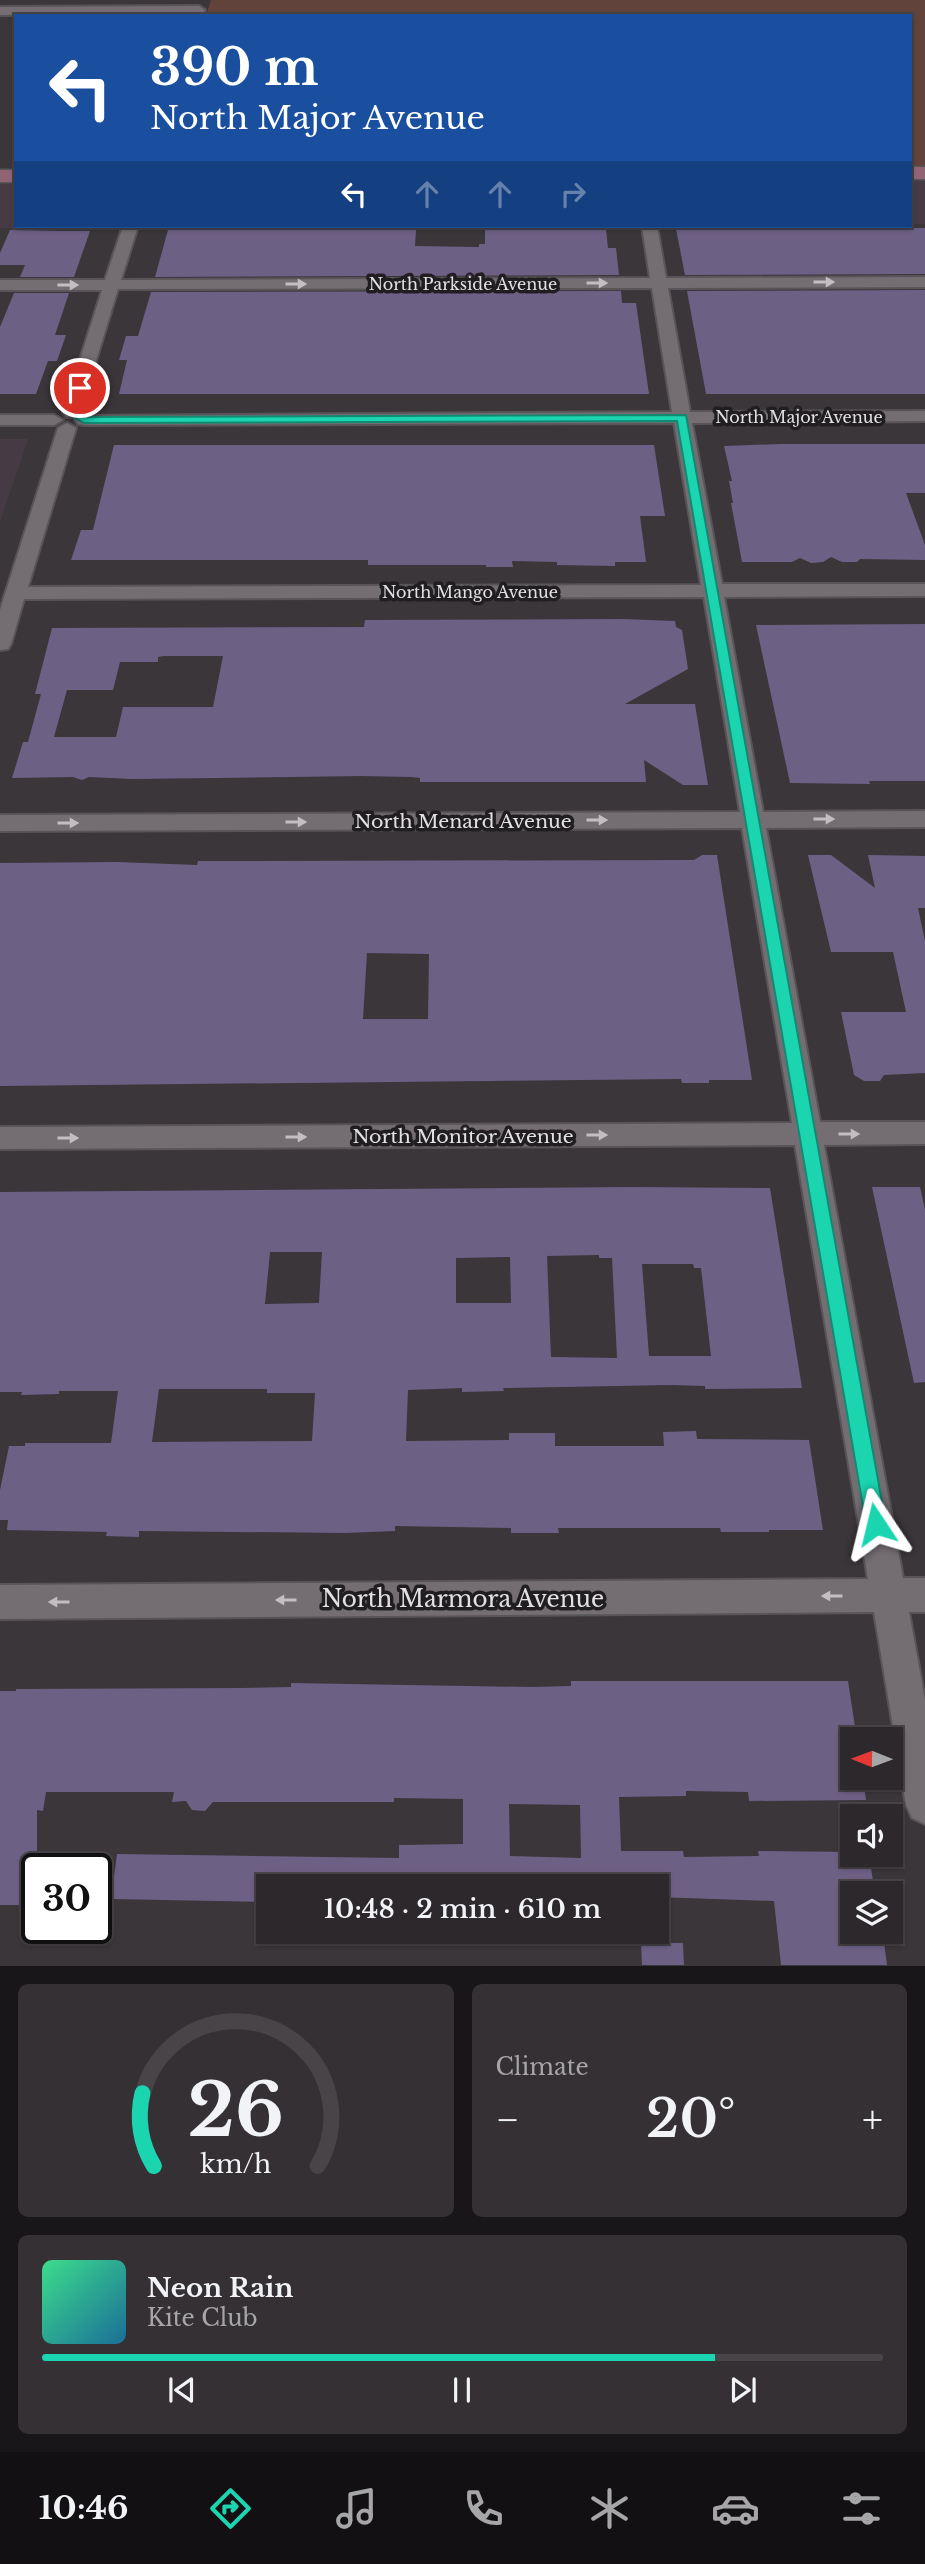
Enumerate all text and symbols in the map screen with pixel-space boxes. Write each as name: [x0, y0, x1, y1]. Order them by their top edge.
text: 390 m: [150, 37, 318, 98]
icon: left: [35, 42, 126, 133]
text: North Major Avenue: [150, 98, 485, 138]
icon: left: [335, 175, 373, 213]
icon: ahead: [408, 175, 446, 213]
icon: ahead: [481, 175, 519, 213]
icon: right: [554, 175, 592, 213]
street label: North Parkside Avenue: [369, 274, 557, 294]
one-way arrow: [813, 276, 835, 288]
one-way arrow: [586, 277, 608, 289]
one-way arrow: [285, 278, 307, 290]
one-way arrow: [57, 279, 79, 291]
pin: [50, 358, 110, 418]
icon: arrive: [61, 369, 99, 407]
street label: North Major Avenue: [715, 407, 883, 427]
street label: North Mango Avenue: [382, 582, 558, 602]
street label: North Menard Avenue: [354, 810, 572, 833]
one-way arrow: [586, 814, 608, 826]
one-way arrow: [813, 814, 835, 825]
one-way arrow: [285, 816, 307, 828]
one-way arrow: [57, 817, 79, 829]
street label: North Monitor Avenue: [352, 1125, 574, 1148]
one-way arrow: [838, 1128, 860, 1140]
one-way arrow: [586, 1129, 608, 1141]
one-way arrow: [285, 1131, 307, 1143]
one-way arrow: [57, 1132, 79, 1144]
position arrow: [839, 1487, 913, 1561]
street label: North Marmora Avenue: [322, 1585, 604, 1613]
one-way arrow: [821, 1590, 843, 1602]
one-way arrow: [275, 1594, 297, 1606]
one-way arrow: [48, 1596, 70, 1607]
north arrow: [840, 1727, 903, 1790]
map controls: [840, 1727, 903, 1944]
button: sound: [840, 1804, 903, 1867]
speed limit sign: 30: [21, 1853, 112, 1944]
button: layers: [840, 1881, 903, 1944]
text: 10:48 · 2 min · 610 m: [324, 1893, 601, 1925]
text: Climate: [496, 2053, 589, 2081]
text: 26: [188, 2066, 284, 2157]
text: 20°: [646, 2087, 736, 2151]
text: −: [496, 2096, 520, 2143]
text: +: [862, 2096, 883, 2143]
text: km/h: [200, 2149, 271, 2180]
text: Neon Rain: [147, 2272, 293, 2304]
text: Kite Club: [147, 2304, 258, 2332]
icon: previous: [163, 2371, 201, 2409]
icon: pause: [443, 2371, 481, 2409]
icon: next: [724, 2371, 762, 2409]
icon: directions: [206, 2484, 255, 2533]
icon: music: [332, 2484, 381, 2533]
icon: phone: [459, 2484, 508, 2533]
icon: climate: [585, 2484, 634, 2533]
icon: car: [711, 2484, 760, 2533]
icon: filters: [837, 2484, 886, 2533]
text: 10:46: [39, 2488, 129, 2528]

